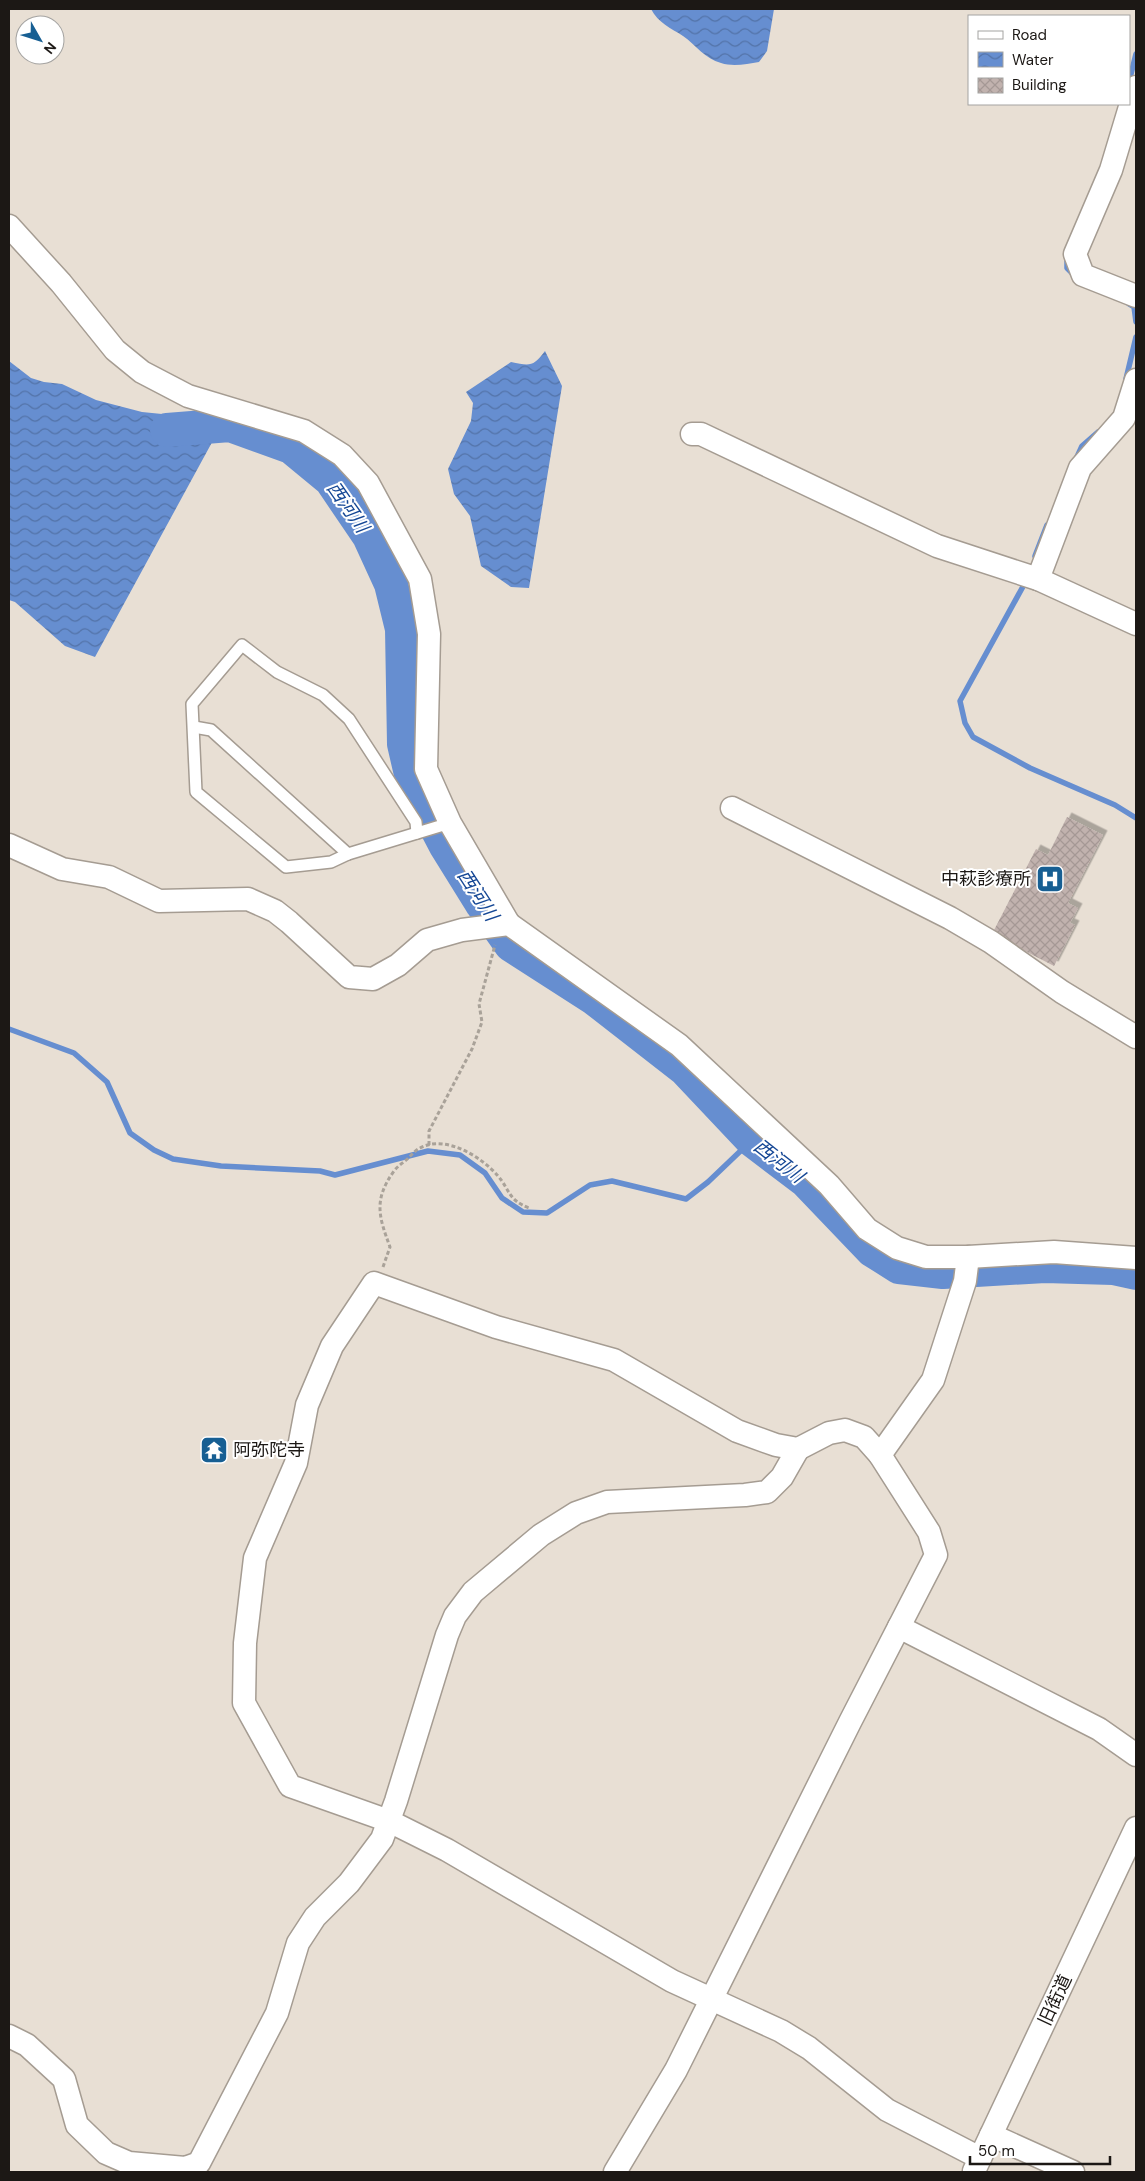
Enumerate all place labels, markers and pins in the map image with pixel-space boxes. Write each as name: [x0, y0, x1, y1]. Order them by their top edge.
hospital icon: 中萩診療所: [1035, 864, 1065, 894]
place label: 中萩診療所: [941, 867, 1031, 891]
temple icon: 阿弥陀寺: [199, 1435, 229, 1465]
place label: 阿弥陀寺: [233, 1438, 305, 1462]

